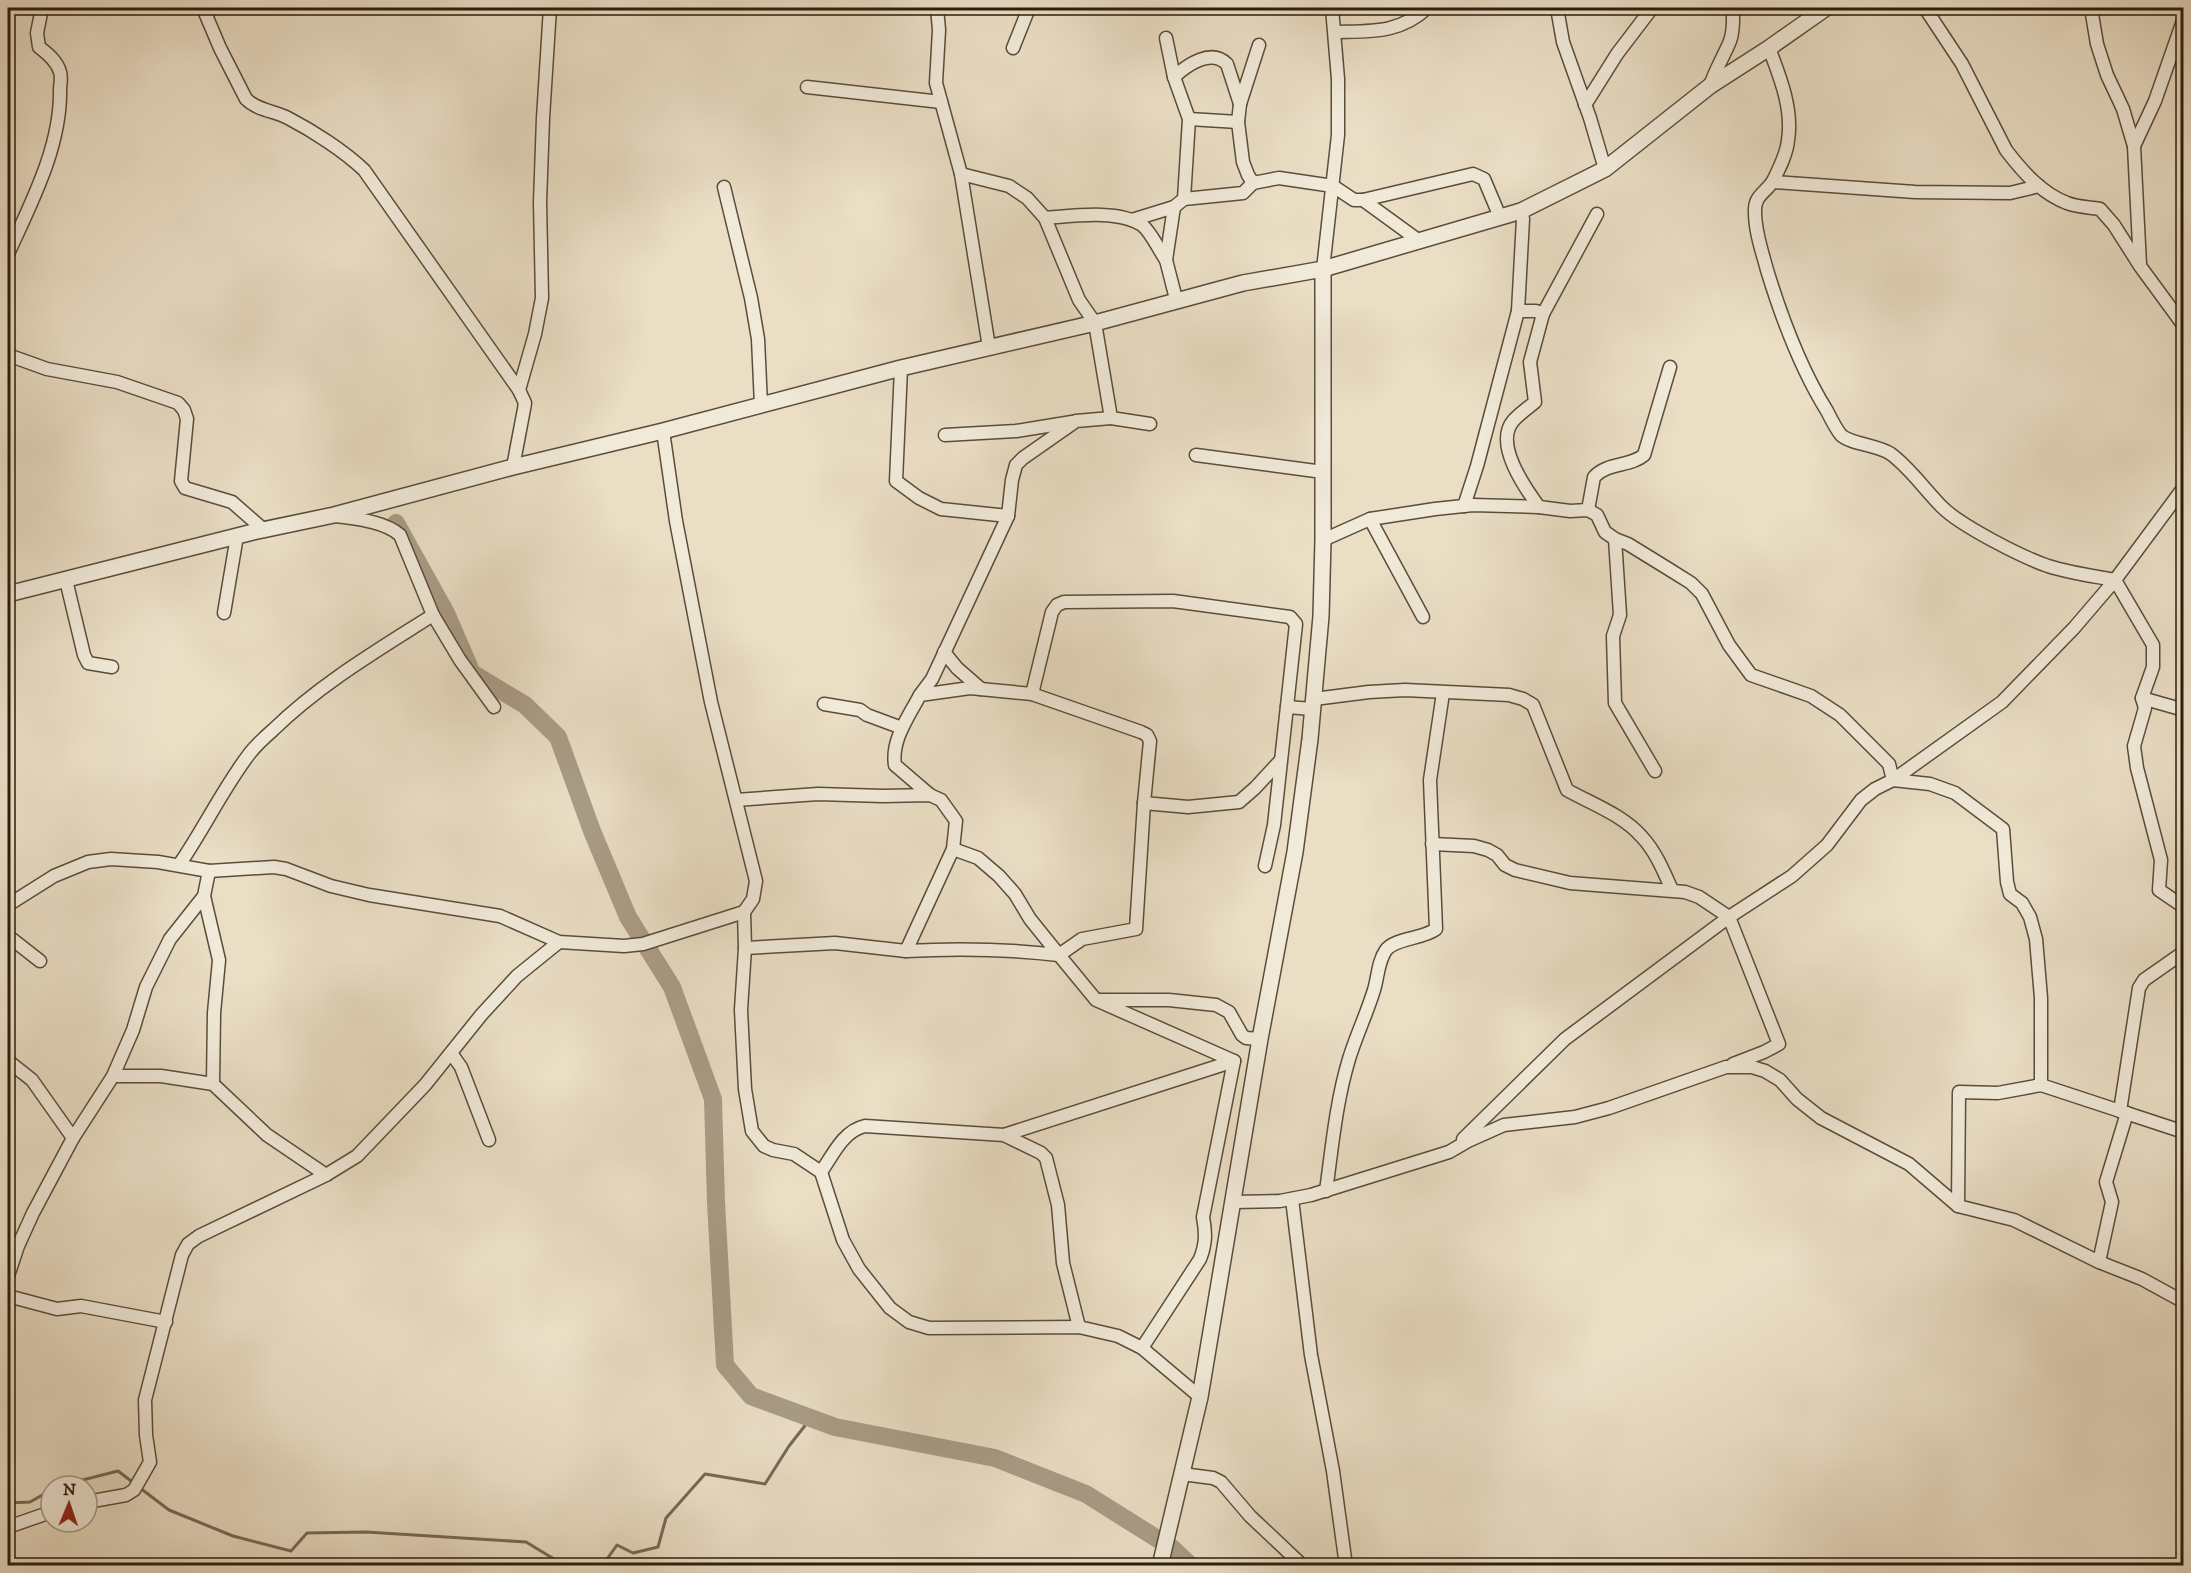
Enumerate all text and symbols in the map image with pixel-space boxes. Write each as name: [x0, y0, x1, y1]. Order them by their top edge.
north arrow: [39, 1474, 99, 1534]
text: N: [63, 1480, 76, 1500]

